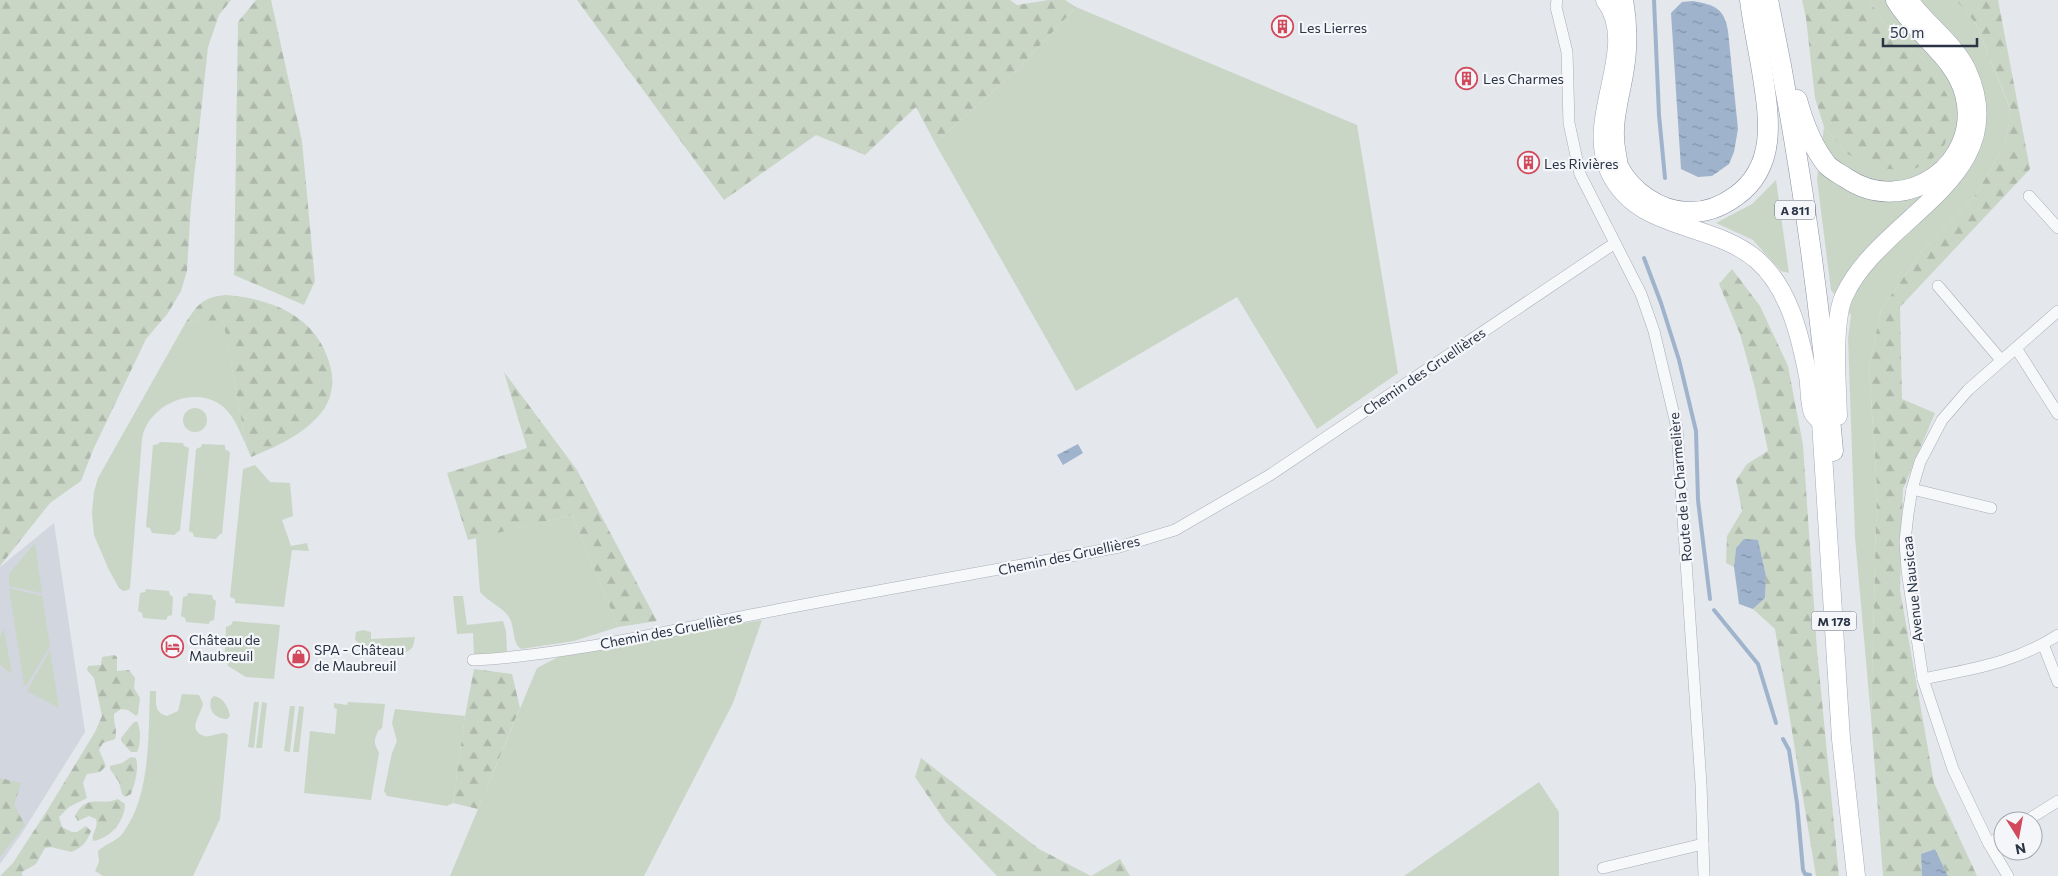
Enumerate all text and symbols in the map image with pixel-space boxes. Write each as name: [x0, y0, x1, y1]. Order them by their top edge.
building icon: Les Lierres: [1271, 15, 1295, 39]
scale bar: [1883, 15, 1977, 47]
place label: Les Lierres: [1299, 19, 1367, 36]
text: 50 m: [1890, 23, 1924, 41]
building icon: Les Charmes: [1455, 66, 1479, 90]
place label: Les Charmes: [1483, 70, 1564, 87]
building icon: Les Rivières: [1516, 151, 1540, 175]
place label: Les Rivières: [1544, 155, 1619, 172]
road number: A 811: [1775, 200, 1815, 220]
street label: Chemin des Gruellières: [1359, 324, 1489, 418]
street label: Route de la Charmelière: [1665, 412, 1695, 562]
street label: Chemin des Gruellières: [997, 532, 1141, 578]
street label: Avenue Nausicaa: [1898, 535, 1926, 643]
street label: Chemin des Gruellières: [599, 608, 743, 652]
road number: M 178: [1812, 612, 1856, 630]
place label: Château de Maubreuil: [189, 631, 260, 664]
hotel icon: Château de Maubreuil: [161, 635, 185, 659]
place label: SPA - Château de Maubreuil: [314, 641, 404, 674]
shop icon: SPA - Château de Maubreuil: [286, 645, 310, 669]
north arrow: [1993, 811, 2043, 861]
text: N: [2014, 840, 2027, 859]

